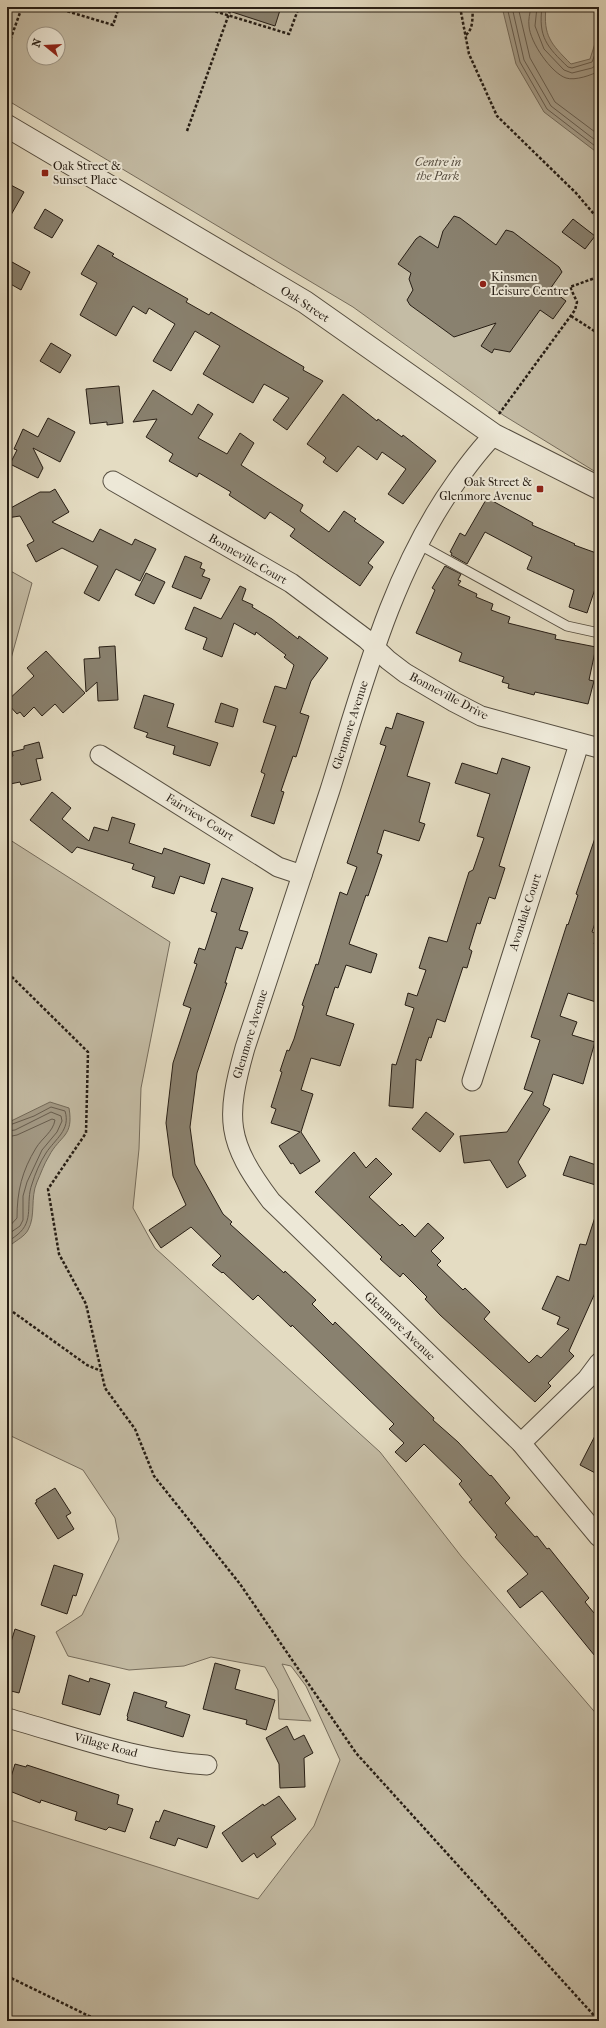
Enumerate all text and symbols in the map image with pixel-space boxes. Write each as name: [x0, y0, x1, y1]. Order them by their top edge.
north arrow: [26, 26, 66, 66]
text: N: [29, 36, 45, 49]
park label: Centre in the Park: [415, 155, 461, 183]
place label: Oak Street & Sunset Place: [53, 159, 121, 187]
marker: Oak Street & Sunset Place: [40, 168, 50, 178]
place label: Kinsmen Leisure Centre: [491, 270, 569, 298]
marker: Kinsmen Leisure Centre: [478, 279, 488, 289]
street label: Oak Street: [278, 283, 333, 325]
place label: Oak Street & Glenmore Avenue: [439, 475, 532, 503]
marker: Oak Street & Glenmore Avenue: [535, 484, 545, 494]
street label: Bonneville Court: [206, 531, 290, 588]
street label: Bonneville Drive: [407, 669, 491, 723]
street label: Glenmore Avenue: [329, 679, 371, 771]
street label: Fairview Court: [163, 790, 237, 844]
street label: Avondale Court: [506, 871, 544, 953]
street label: Glenmore Avenue: [230, 988, 270, 1080]
street label: Glenmore Avenue: [362, 1289, 438, 1363]
street label: Village Road: [72, 1730, 140, 1760]

